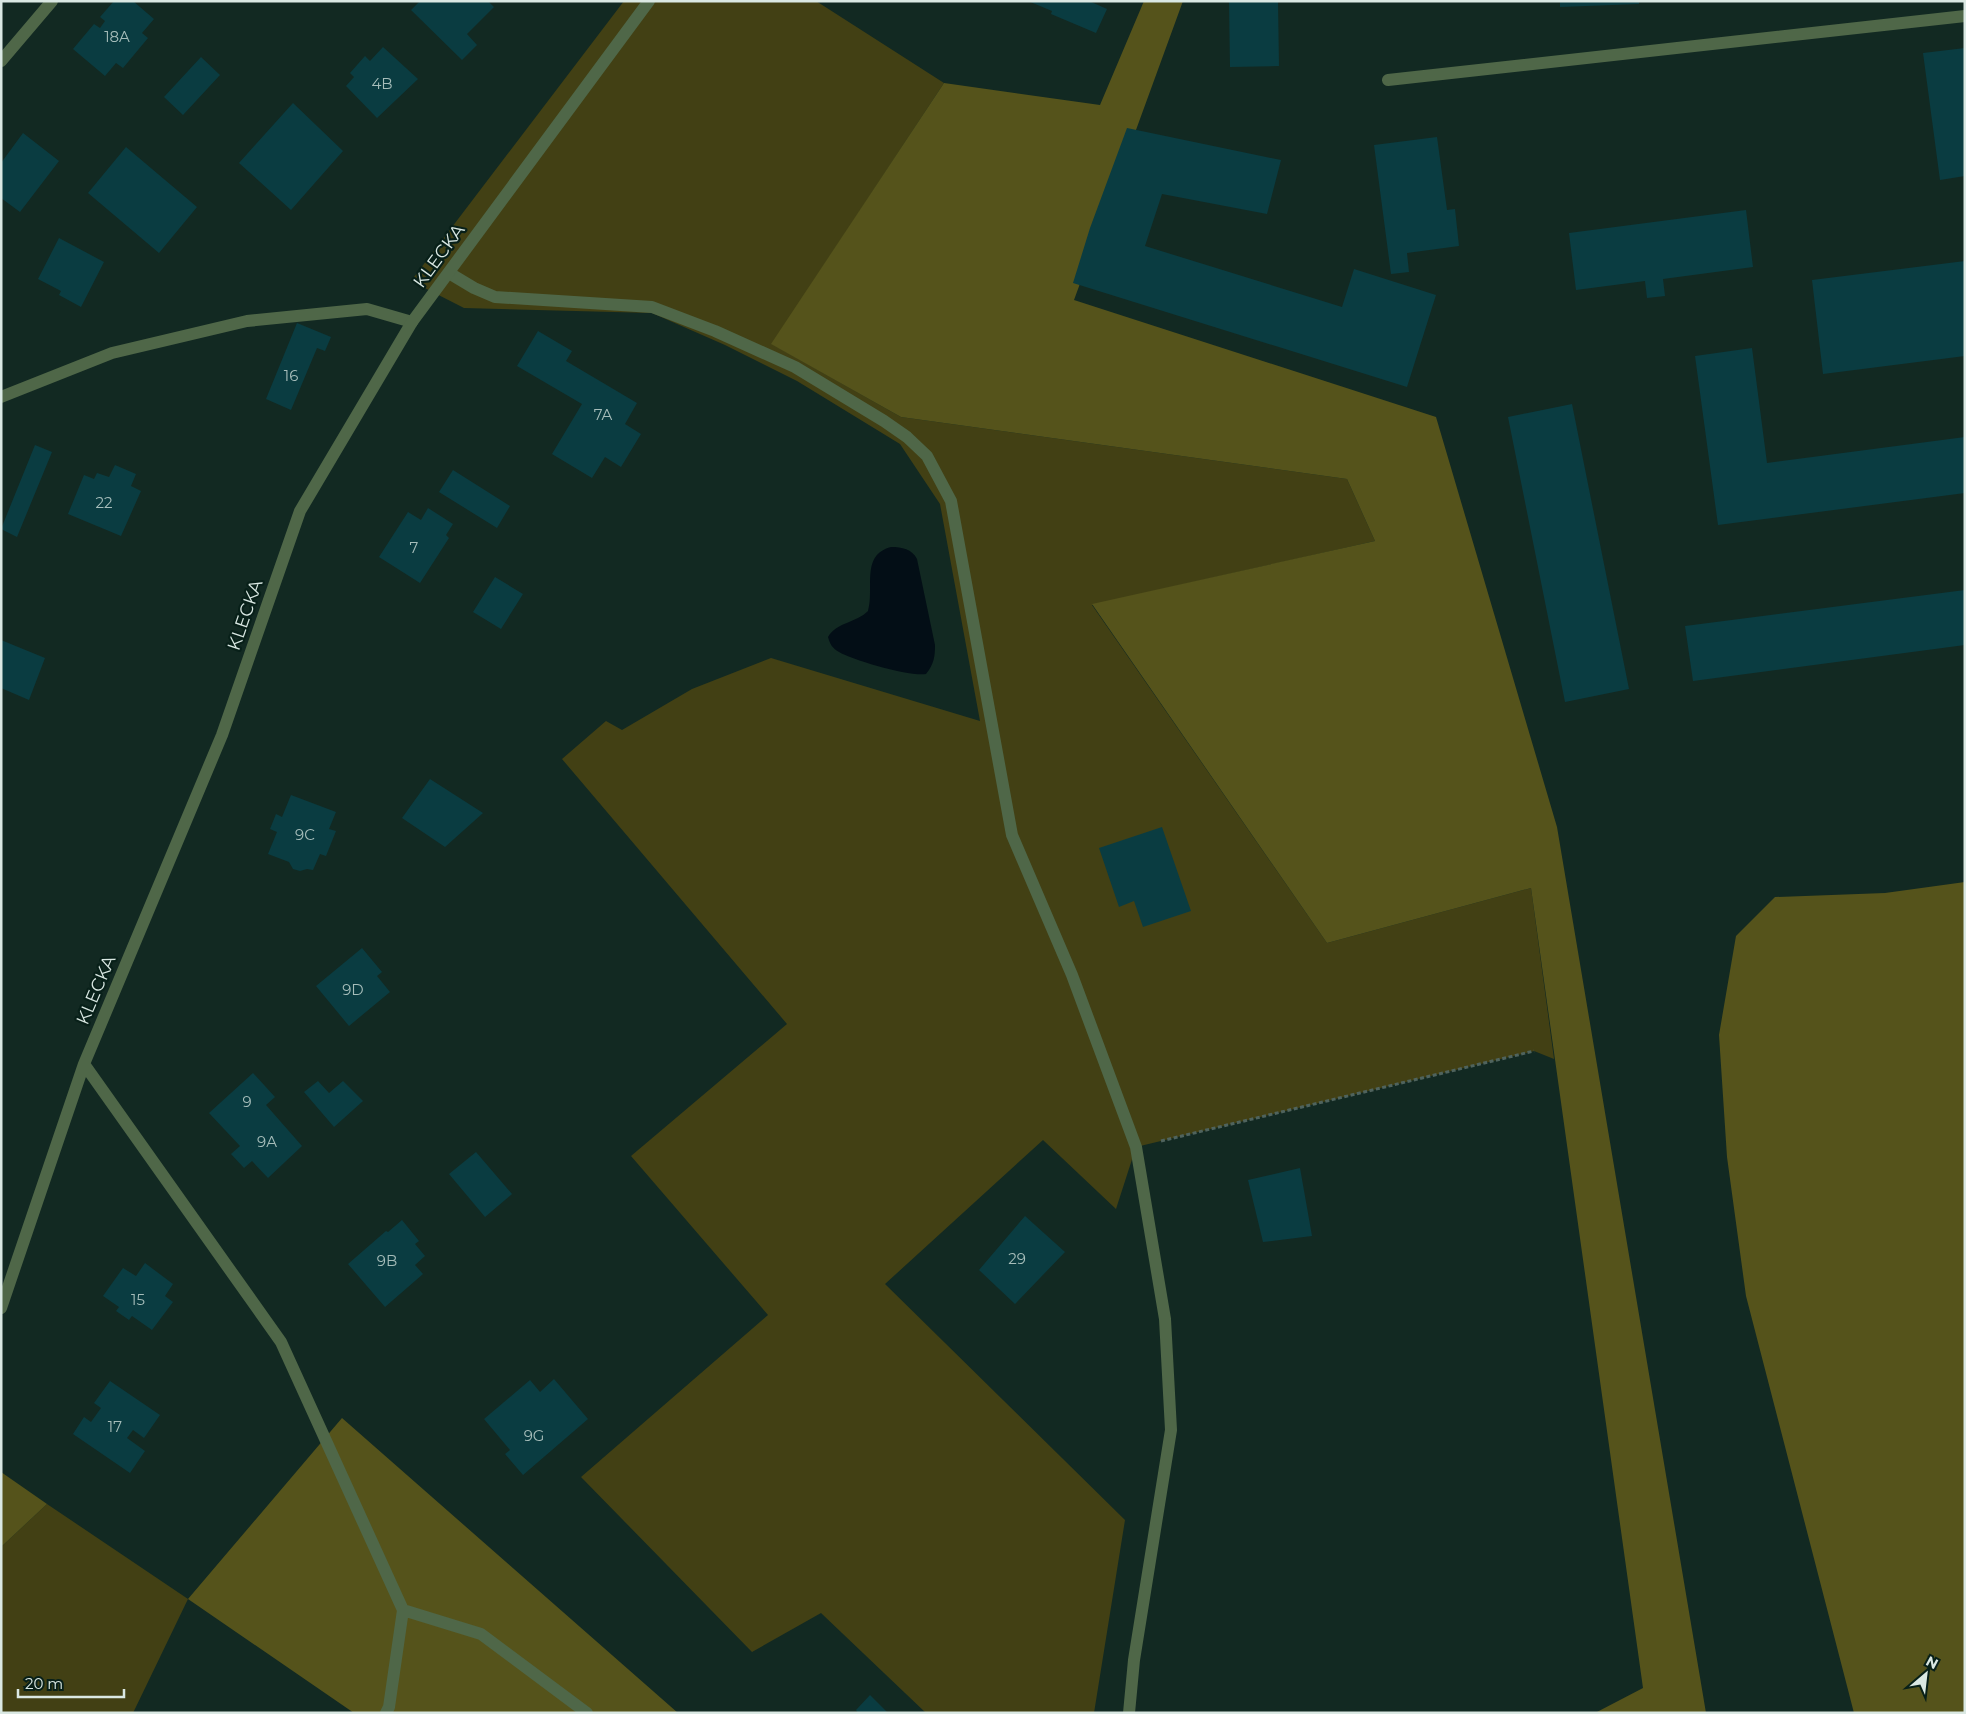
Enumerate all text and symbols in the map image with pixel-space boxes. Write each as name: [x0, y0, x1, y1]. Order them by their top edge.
house number: 18A: [104, 27, 130, 46]
house number: 4B: [371, 74, 393, 93]
street label: KLECKA: [409, 220, 470, 292]
house number: 16: [284, 366, 298, 385]
house number: 7A: [594, 405, 613, 424]
house number: 22: [95, 493, 113, 512]
house number: 7: [410, 538, 419, 557]
street label: KLECKA: [223, 577, 267, 653]
house number: 9C: [295, 825, 315, 844]
street label: KLECKA: [72, 952, 120, 1028]
house number: 9D: [342, 980, 364, 999]
house number: 9: [242, 1092, 252, 1111]
house number: 9A: [257, 1132, 277, 1151]
house number: 29: [1008, 1249, 1026, 1268]
house number: 9B: [377, 1251, 397, 1270]
house number: 15: [131, 1290, 145, 1309]
house number: 17: [108, 1417, 122, 1436]
house number: 9G: [524, 1426, 544, 1445]
north arrow: [1901, 1649, 1951, 1699]
text: N: [1923, 1652, 1941, 1673]
scale bar: [18, 1666, 124, 1698]
text: 20 m: [25, 1674, 63, 1693]

